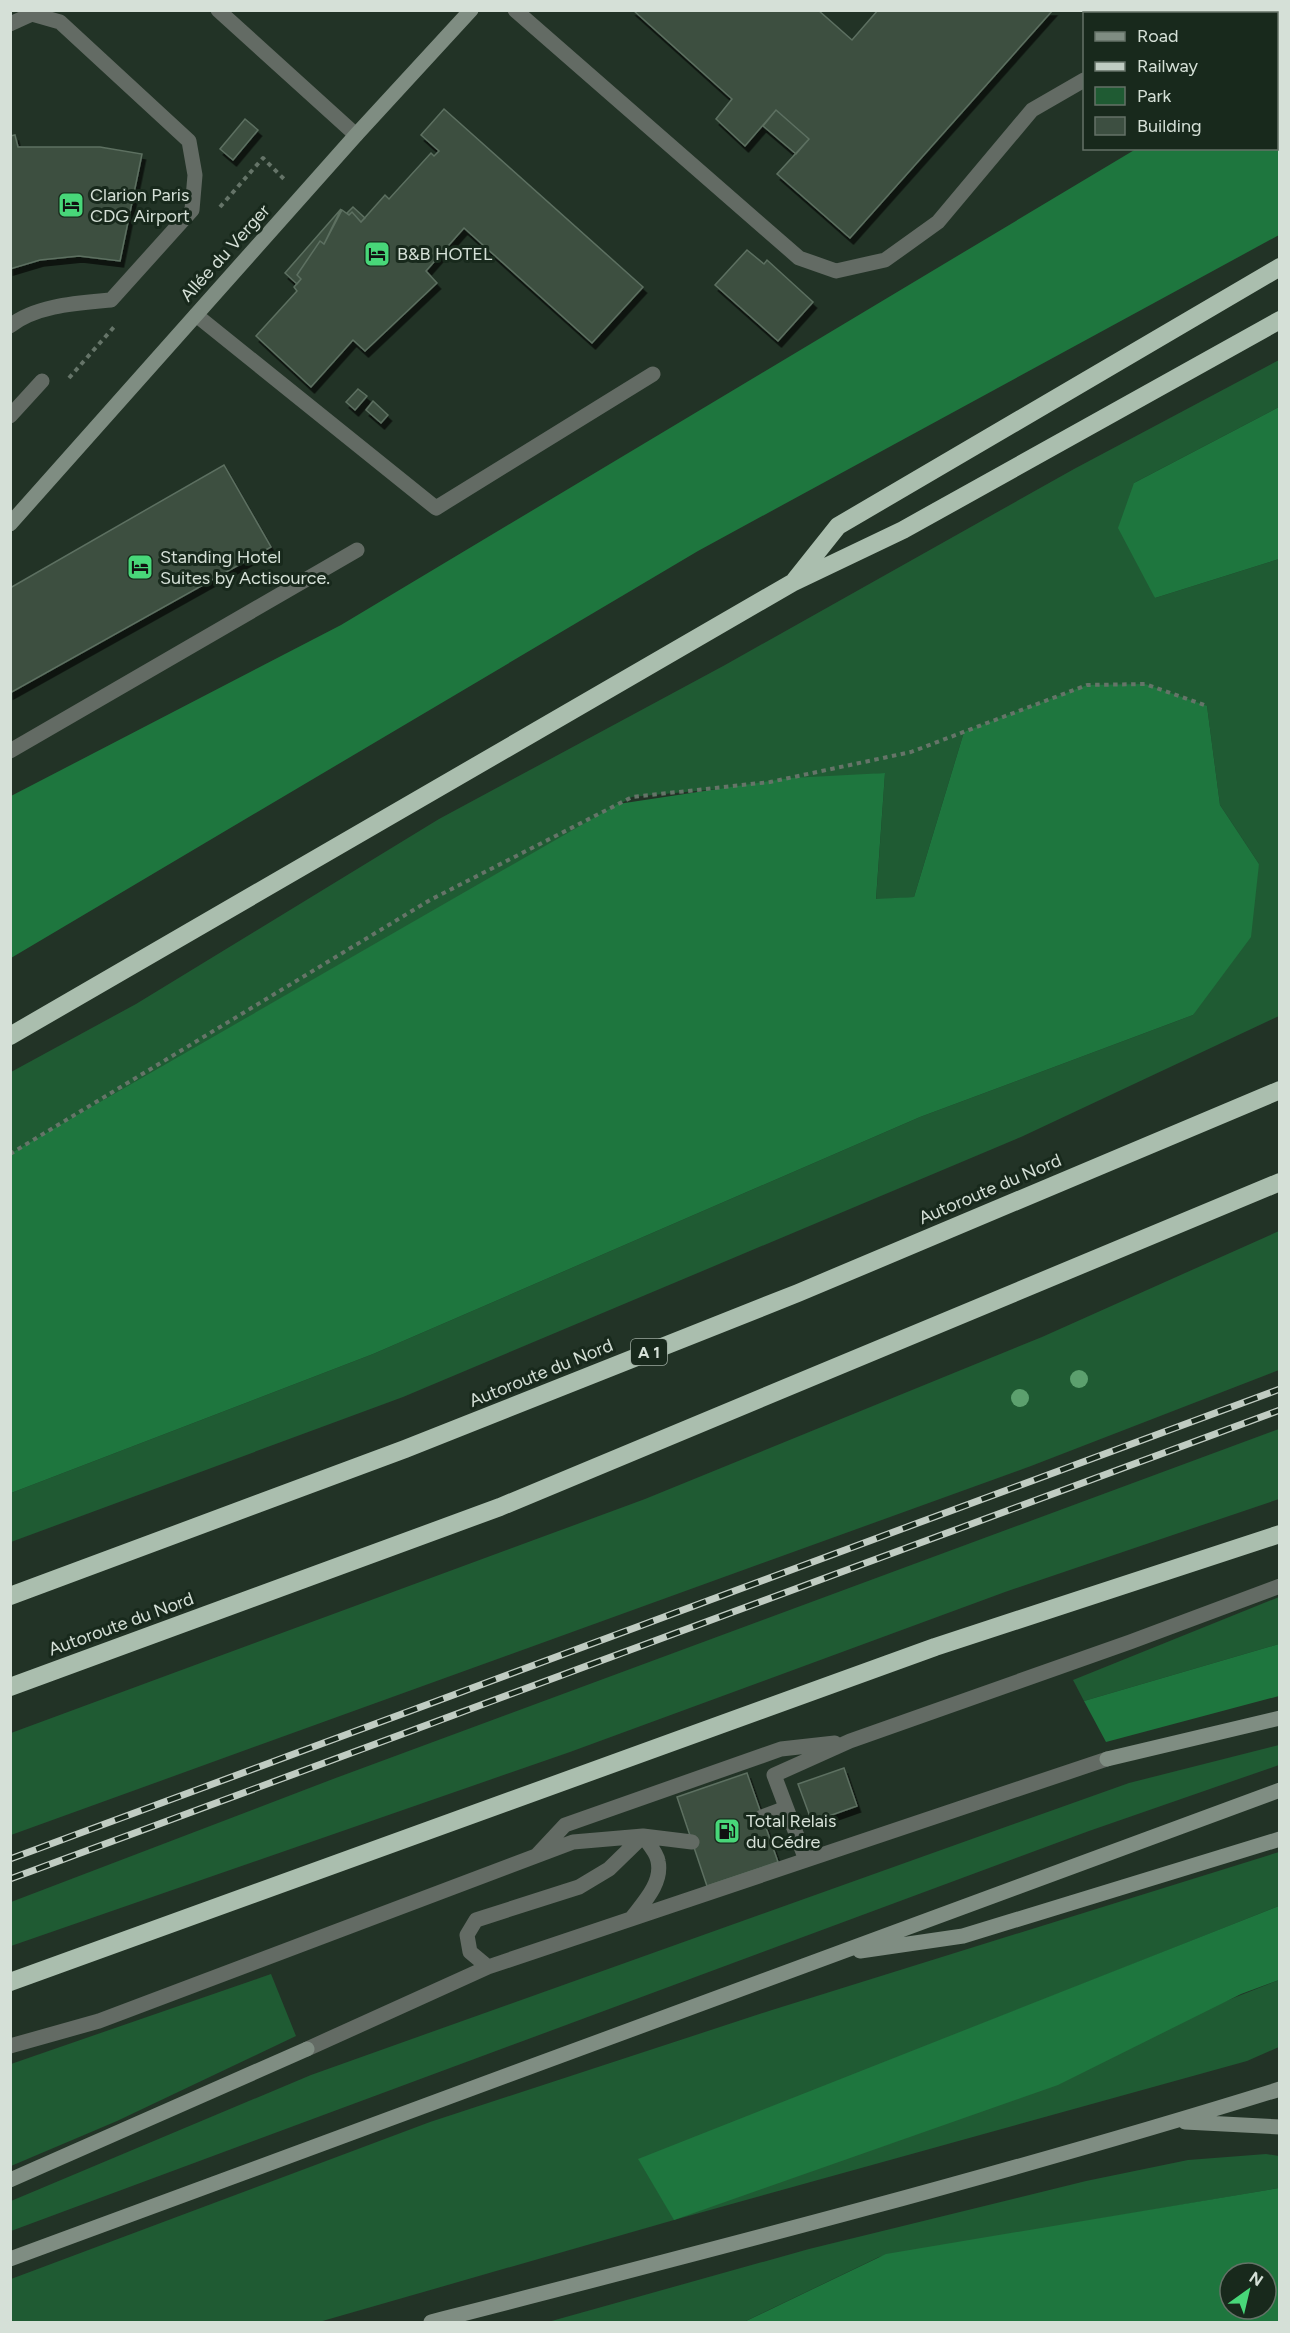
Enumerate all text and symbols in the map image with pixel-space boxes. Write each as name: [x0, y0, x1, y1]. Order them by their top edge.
legend: [1083, 12, 1278, 150]
text: Road: [1137, 25, 1178, 47]
text: Railway: [1137, 55, 1199, 77]
text: Park: [1137, 85, 1172, 107]
text: Building: [1137, 115, 1202, 137]
place label: Clarion Paris CDG Airport: [90, 184, 190, 227]
hotel icon: Clarion Paris CDG Airport: [56, 190, 86, 220]
street label: Allée du Verger: [176, 200, 274, 306]
hotel icon: B&B HOTEL: [362, 239, 392, 269]
place label: B&B HOTEL: [397, 243, 493, 265]
place label: Standing Hotel Suites by Actisource.: [160, 546, 330, 589]
hotel icon: Standing Hotel Suites by Actisource.: [125, 552, 155, 582]
street label: Autoroute du Nord: [915, 1149, 1065, 1229]
street label: Autoroute du Nord: [466, 1334, 616, 1412]
road number: A 1: [631, 1339, 667, 1365]
street label: Autoroute du Nord: [45, 1587, 197, 1661]
place label: Total Relais du Cédre: [746, 1810, 836, 1853]
fuel station icon: Total Relais du Cédre: [712, 1816, 742, 1846]
north arrow: [1218, 2261, 1278, 2321]
text: N: [1246, 2268, 1267, 2290]

